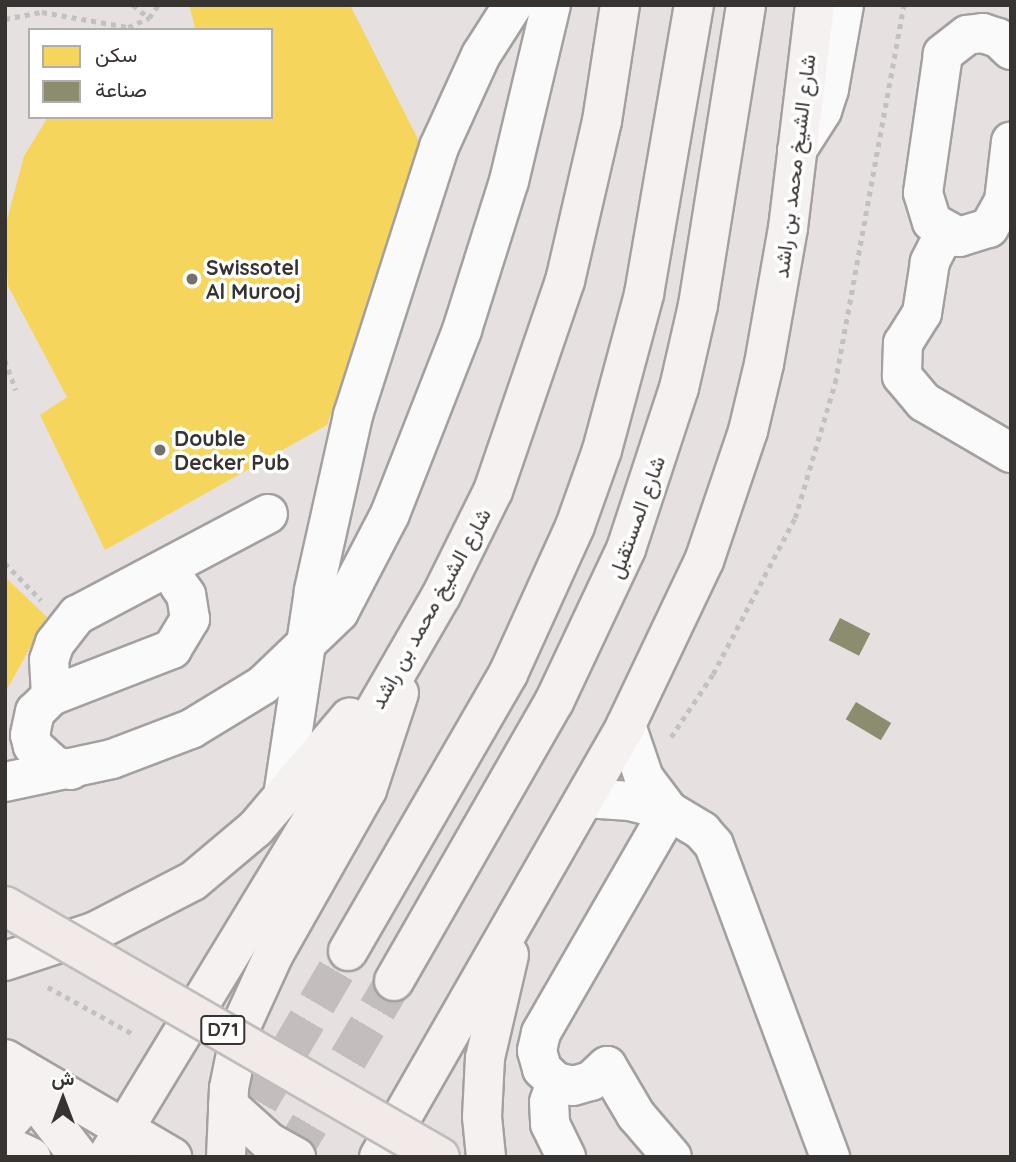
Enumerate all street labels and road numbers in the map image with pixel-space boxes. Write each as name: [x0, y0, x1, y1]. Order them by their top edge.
street label: شارع الشيخ محمد بن راشد: [768, 53, 820, 279]
street label: شارع المستقبل: [602, 452, 670, 582]
street label: شارع الشيخ محمد بن راشد: [364, 503, 496, 713]
road number: D71: [200, 1014, 246, 1046]

